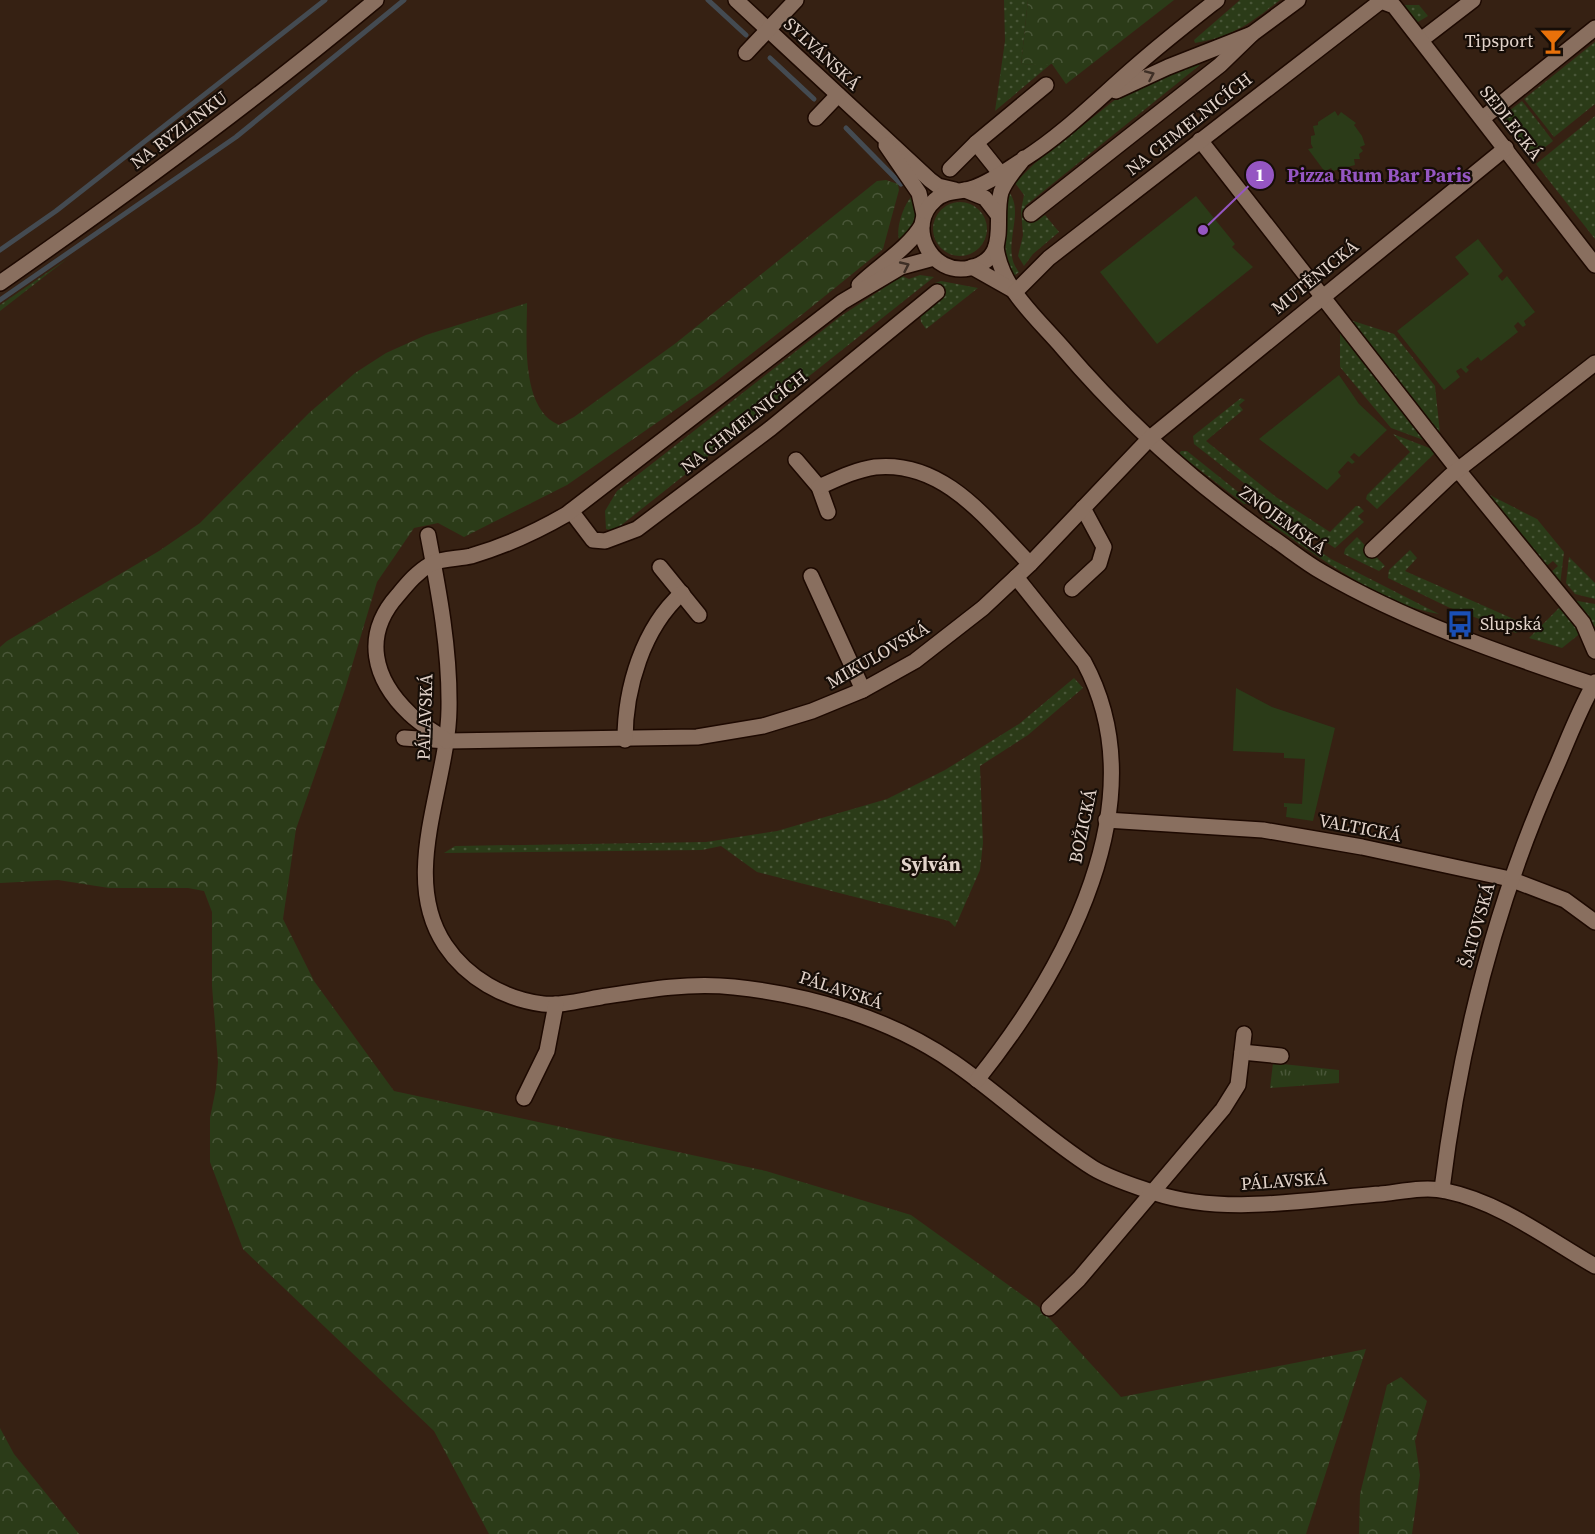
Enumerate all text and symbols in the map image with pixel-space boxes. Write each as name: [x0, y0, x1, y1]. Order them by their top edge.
street label: SYLVÁNSKÁ: [778, 12, 866, 96]
bar icon: Tipsport: [1538, 26, 1568, 56]
place label: Tipsport: [1465, 28, 1533, 53]
street label: NA CHMELNICÍCH: [1120, 66, 1257, 181]
one-way arrow: [1143, 70, 1154, 82]
street label: SEDLECKÁ: [1474, 80, 1549, 165]
street label: NA RYZLINKU: [125, 85, 232, 174]
callout: Pizza Rum Bar Paris: [1245, 156, 1483, 194]
text: Pizza Rum Bar Paris: [1287, 161, 1471, 189]
text: 1: [1255, 162, 1265, 187]
street label: MUTĚNICKÁ: [1266, 234, 1364, 320]
one-way arrow: [898, 261, 909, 273]
street label: NA CHMELNICÍCH: [675, 364, 812, 479]
street label: ZNOJEMSKÁ: [1235, 479, 1332, 560]
bus stop icon: Slupská: [1445, 609, 1475, 639]
place label: Slupská: [1480, 611, 1543, 636]
street label: MIKULOVSKÁ: [822, 615, 934, 694]
street label: PÁLAVSKÁ: [410, 673, 439, 761]
street label: BOŽICKÁ: [1062, 786, 1103, 865]
street label: VALTICKÁ: [1317, 807, 1404, 848]
district label: Sylván: [901, 850, 961, 878]
street label: ŠATOVSKÁ: [1452, 879, 1501, 970]
street label: PÁLAVSKÁ: [796, 964, 886, 1015]
street label: PÁLAVSKÁ: [1240, 1165, 1328, 1196]

